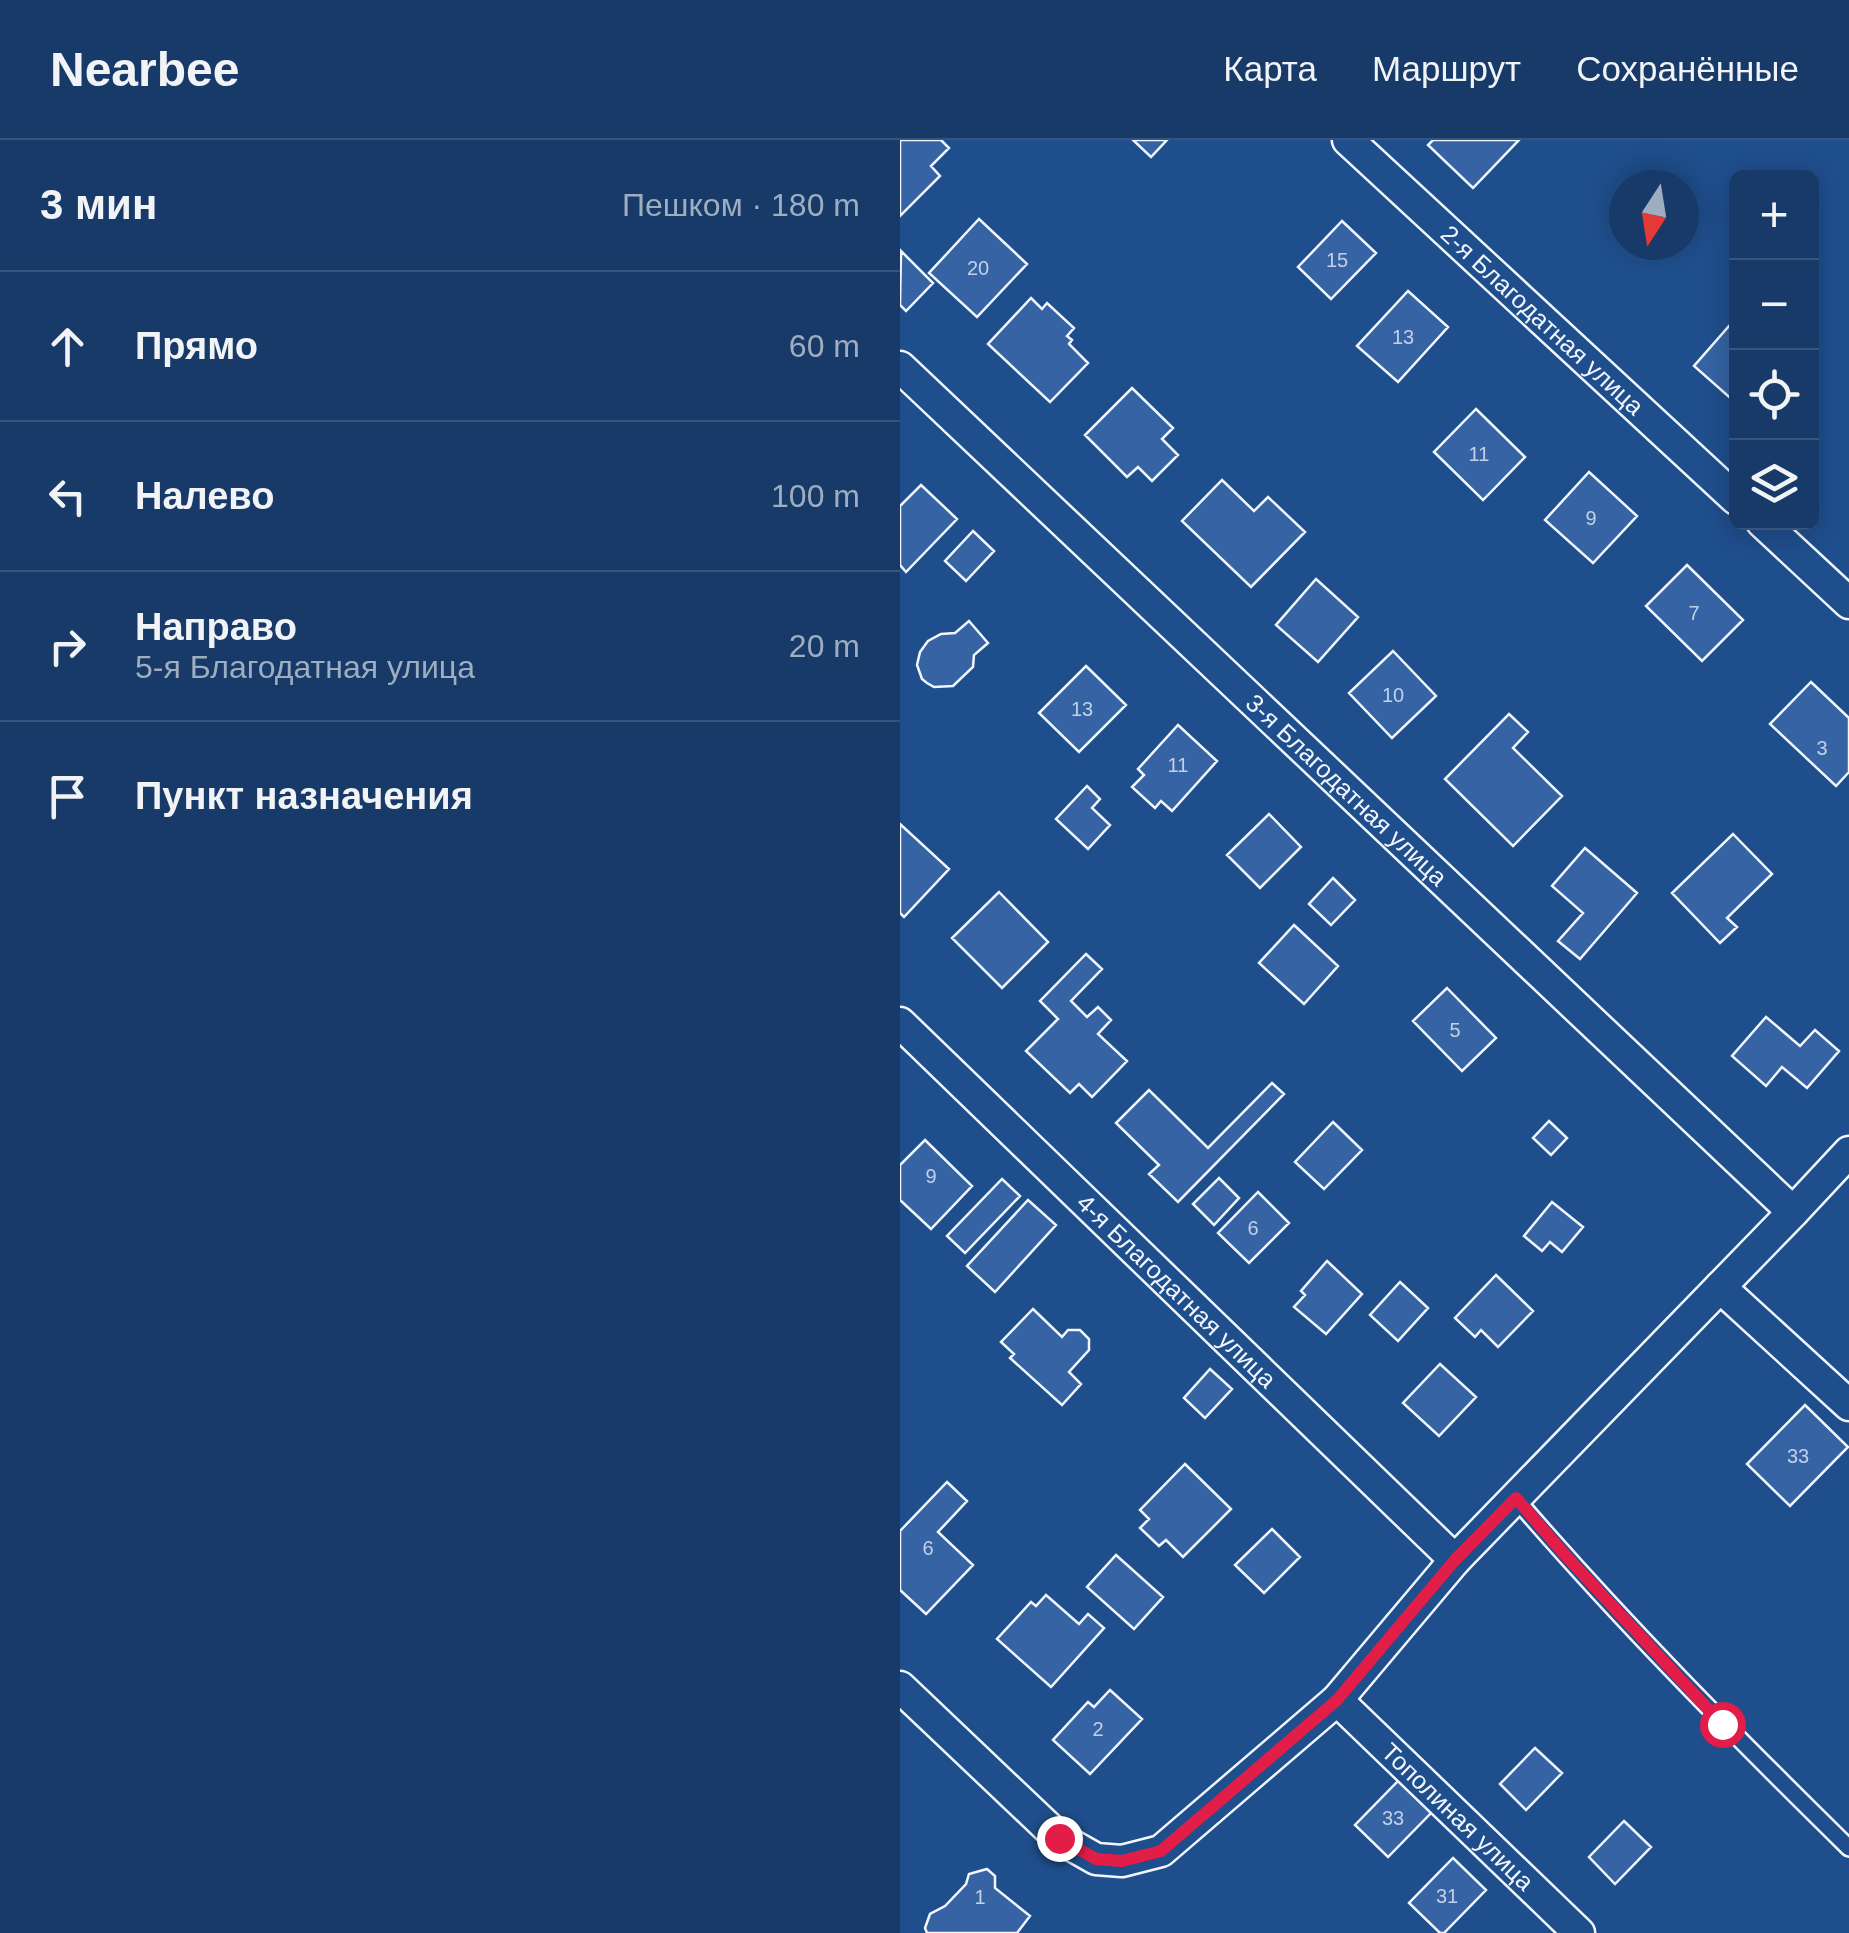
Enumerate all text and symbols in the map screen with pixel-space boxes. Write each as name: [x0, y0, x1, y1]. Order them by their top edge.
text: Nearbee: [50, 43, 239, 96]
text: Карта: [1223, 49, 1317, 88]
text: Маршрут: [1372, 49, 1521, 88]
text: Сохранённые: [1576, 49, 1799, 88]
north arrow: [1609, 170, 1699, 260]
map controls: [1729, 170, 1819, 530]
button: +: [1729, 170, 1819, 260]
text: 3 мин: [40, 181, 157, 228]
text: Пешком · 180 m: [622, 187, 860, 223]
street label: 2-я Благодатная улица: [1435, 219, 1650, 421]
house number: 15: [1326, 249, 1348, 271]
house number: 20: [967, 257, 989, 279]
button: −: [1729, 260, 1819, 350]
icon: ahead: [40, 319, 95, 374]
text: Прямо: [135, 325, 258, 367]
house number: 13: [1392, 326, 1414, 348]
text: 60 m: [789, 328, 860, 364]
button: locate: [1729, 350, 1819, 440]
button: layers: [1729, 440, 1819, 530]
house number: 11: [1469, 443, 1489, 465]
icon: left: [40, 469, 95, 524]
text: Налево: [135, 475, 274, 517]
text: 100 m: [771, 478, 860, 514]
house number: 9: [1585, 507, 1597, 529]
house number: 7: [1688, 602, 1700, 624]
text: Направо: [135, 606, 297, 648]
icon: right: [40, 619, 95, 674]
text: 20 m: [789, 628, 860, 664]
text: 5-я Благодатная улица: [135, 649, 475, 685]
house number: 10: [1382, 684, 1404, 706]
street label: 3-я Благодатная улица: [1241, 688, 1453, 891]
house number: 13: [1071, 698, 1093, 720]
house number: 3: [1816, 737, 1828, 759]
house number: 11: [1168, 754, 1188, 776]
icon: arrive: [40, 769, 95, 824]
text: Пункт назначения: [135, 775, 473, 817]
house number: 5: [1449, 1019, 1461, 1041]
house number: 9: [925, 1165, 937, 1187]
street label: 4-я Благодатная улица: [1071, 1188, 1282, 1393]
house number: 6: [1247, 1217, 1259, 1239]
house number: 33: [1787, 1445, 1809, 1467]
house number: 6: [922, 1537, 934, 1559]
route start: [1700, 1702, 1746, 1748]
house number: 2: [1092, 1718, 1104, 1740]
street label: Тополиная улица: [1376, 1737, 1540, 1896]
house number: 33: [1382, 1807, 1404, 1829]
route end: [1037, 1816, 1083, 1862]
house number: 31: [1436, 1885, 1458, 1907]
house number: 1: [974, 1886, 986, 1908]

